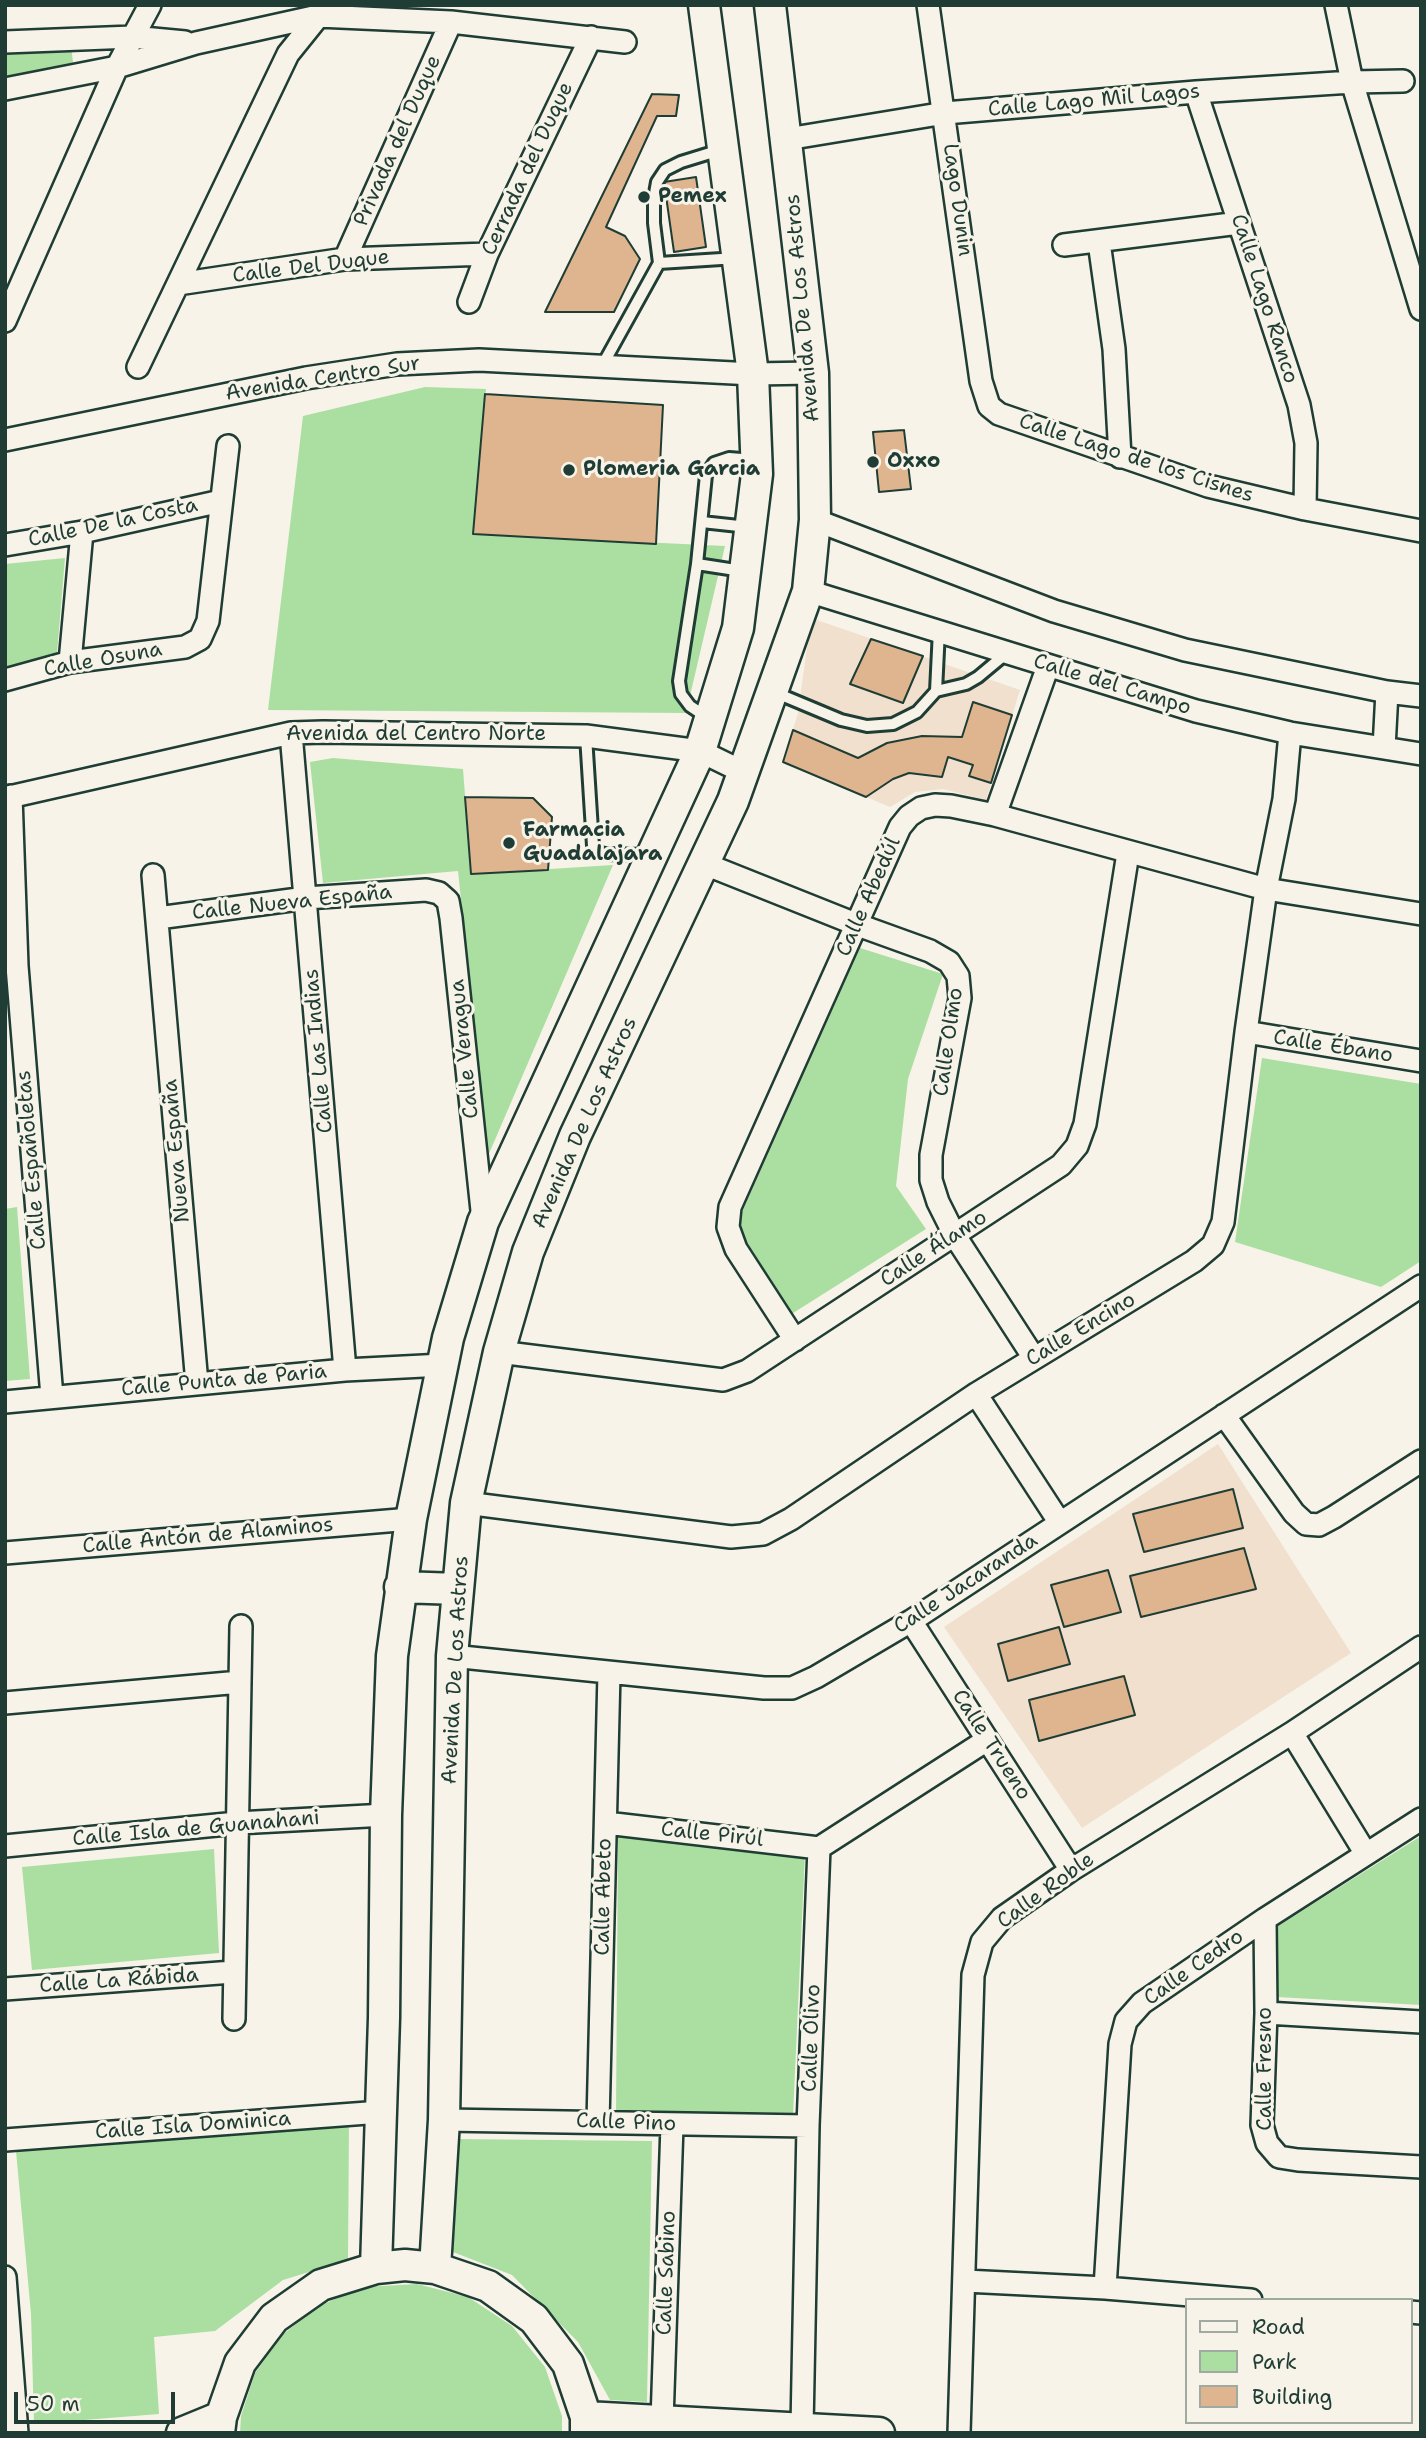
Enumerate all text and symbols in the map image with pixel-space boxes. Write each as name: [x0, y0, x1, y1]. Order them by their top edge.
street label: Privada del Duque: [349, 52, 447, 230]
street label: Cerrada del Duque: [477, 78, 579, 260]
street label: Calle Lago Mil Lagos: [987, 79, 1201, 123]
street label: Lago Dunin: [937, 142, 977, 258]
place label: Pemex: [658, 184, 727, 210]
marker: Pemex: [636, 189, 652, 205]
street label: Avenida De Los Astros: [780, 193, 826, 423]
street label: Calle Lago Ranco: [1225, 211, 1303, 387]
street label: Calle Del Duque: [231, 245, 391, 289]
street label: Avenida Centro Sur: [224, 351, 422, 407]
street label: Calle Lago de los Cisnes: [1016, 409, 1256, 509]
place label: Oxxo: [887, 449, 940, 475]
marker: Oxxo: [865, 454, 881, 470]
place label: Plomeria Garcia: [583, 457, 760, 483]
marker: Plomeria Garcia: [561, 462, 577, 478]
street label: Calle De la Costa: [26, 493, 200, 553]
street label: Calle Osuna: [42, 637, 164, 683]
street label: Calle del Campo: [1030, 649, 1194, 721]
street label: Avenida del Centro Norte: [286, 722, 546, 748]
place label: Farmacia Guadalajara: [523, 818, 662, 868]
street label: Calle Abedúl: [831, 833, 907, 961]
marker: Farmacia Guadalajara: [501, 835, 517, 851]
street label: Calle Nueva España: [191, 880, 393, 926]
street label: Calle Las Indias: [299, 968, 339, 1134]
street label: Calle Veragua: [445, 978, 485, 1120]
street label: Calle Olmo: [929, 986, 969, 1098]
street label: Avenida De Los Astros: [527, 1013, 643, 1233]
street label: Calle Ébano: [1271, 1025, 1395, 1069]
street label: Calle Españoletas: [12, 1069, 52, 1251]
street label: Nueva España: [158, 1078, 196, 1224]
street label: Calle Álamo: [876, 1205, 992, 1293]
street label: Calle Encino: [1022, 1287, 1140, 1373]
street label: Calle Punta de Paria: [120, 1359, 328, 1403]
street label: Calle Antón de Alaminos: [81, 1512, 335, 1560]
street label: Calle Jacaranda: [889, 1528, 1043, 1640]
street label: Avenida De Los Astros: [437, 1555, 475, 1785]
street label: Calle Trueno: [946, 1685, 1036, 1805]
street label: Calle Isla de Guanahani: [71, 1806, 321, 1852]
street label: Calle Pirúl: [660, 1817, 764, 1853]
street label: Calle Abeto: [590, 1838, 618, 1956]
street label: Calle Roble: [993, 1847, 1099, 1935]
street label: Calle Cedro: [1139, 1924, 1249, 2012]
street label: Calle La Rábida: [38, 1963, 200, 1999]
street label: Calle Olivo: [798, 1984, 826, 2092]
street label: Calle Fresno: [1253, 2007, 1279, 2131]
street label: Calle Isla Dominica: [94, 2107, 292, 2145]
street label: Calle Pino: [575, 2109, 677, 2137]
street label: Calle Sabino: [652, 2210, 682, 2336]
legend: [1184, 2298, 1412, 2424]
text: Road: [1252, 2313, 1305, 2341]
text: Park: [1252, 2348, 1297, 2376]
scale bar: [18, 2378, 178, 2422]
text: Building: [1252, 2383, 1332, 2411]
text: 50 m: [27, 2390, 80, 2418]

